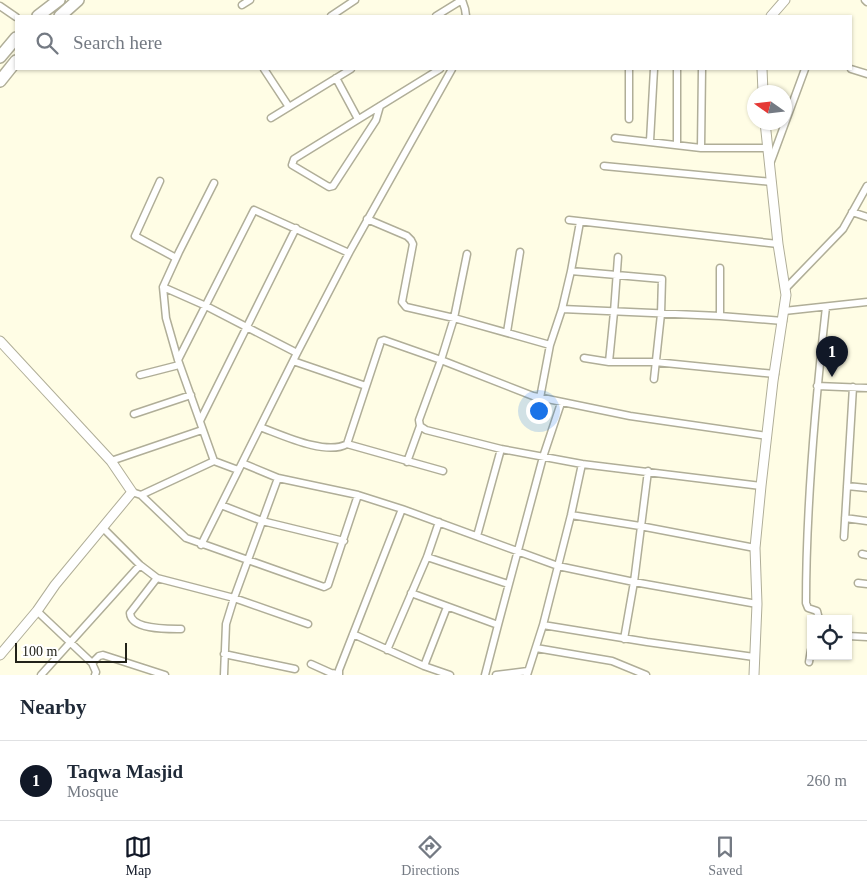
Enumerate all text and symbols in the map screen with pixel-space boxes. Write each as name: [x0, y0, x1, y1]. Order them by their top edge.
search box: [15, 15, 852, 70]
icon: search: [33, 29, 61, 57]
text: Search here: [73, 32, 162, 53]
north arrow: [747, 85, 792, 130]
pin: 1: [816, 336, 848, 377]
your location: [526, 398, 552, 424]
map controls: [807, 615, 852, 660]
button: locate: [807, 615, 852, 660]
scale bar: [15, 640, 128, 663]
text: 100 m: [22, 644, 57, 659]
text: Nearby: [20, 695, 87, 719]
text: Taqwa Masjid: [67, 761, 183, 782]
text: 1: [32, 772, 40, 789]
text: 260 m: [807, 772, 847, 789]
text: Mosque: [67, 783, 119, 800]
tab: Map: [124, 833, 152, 879]
tab: Directions: [401, 833, 460, 879]
tab: Saved: [708, 833, 743, 879]

